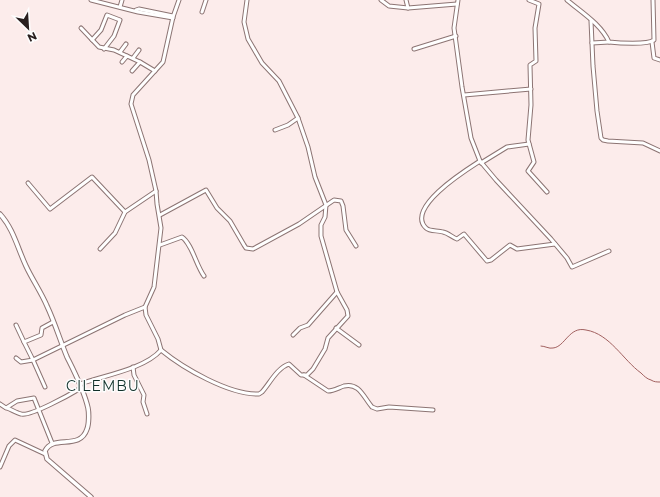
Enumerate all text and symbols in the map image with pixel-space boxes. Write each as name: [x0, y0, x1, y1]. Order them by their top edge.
north arrow: [8, 8, 48, 48]
text: N: [25, 29, 39, 45]
district label: CILEMBU: [66, 377, 140, 395]

